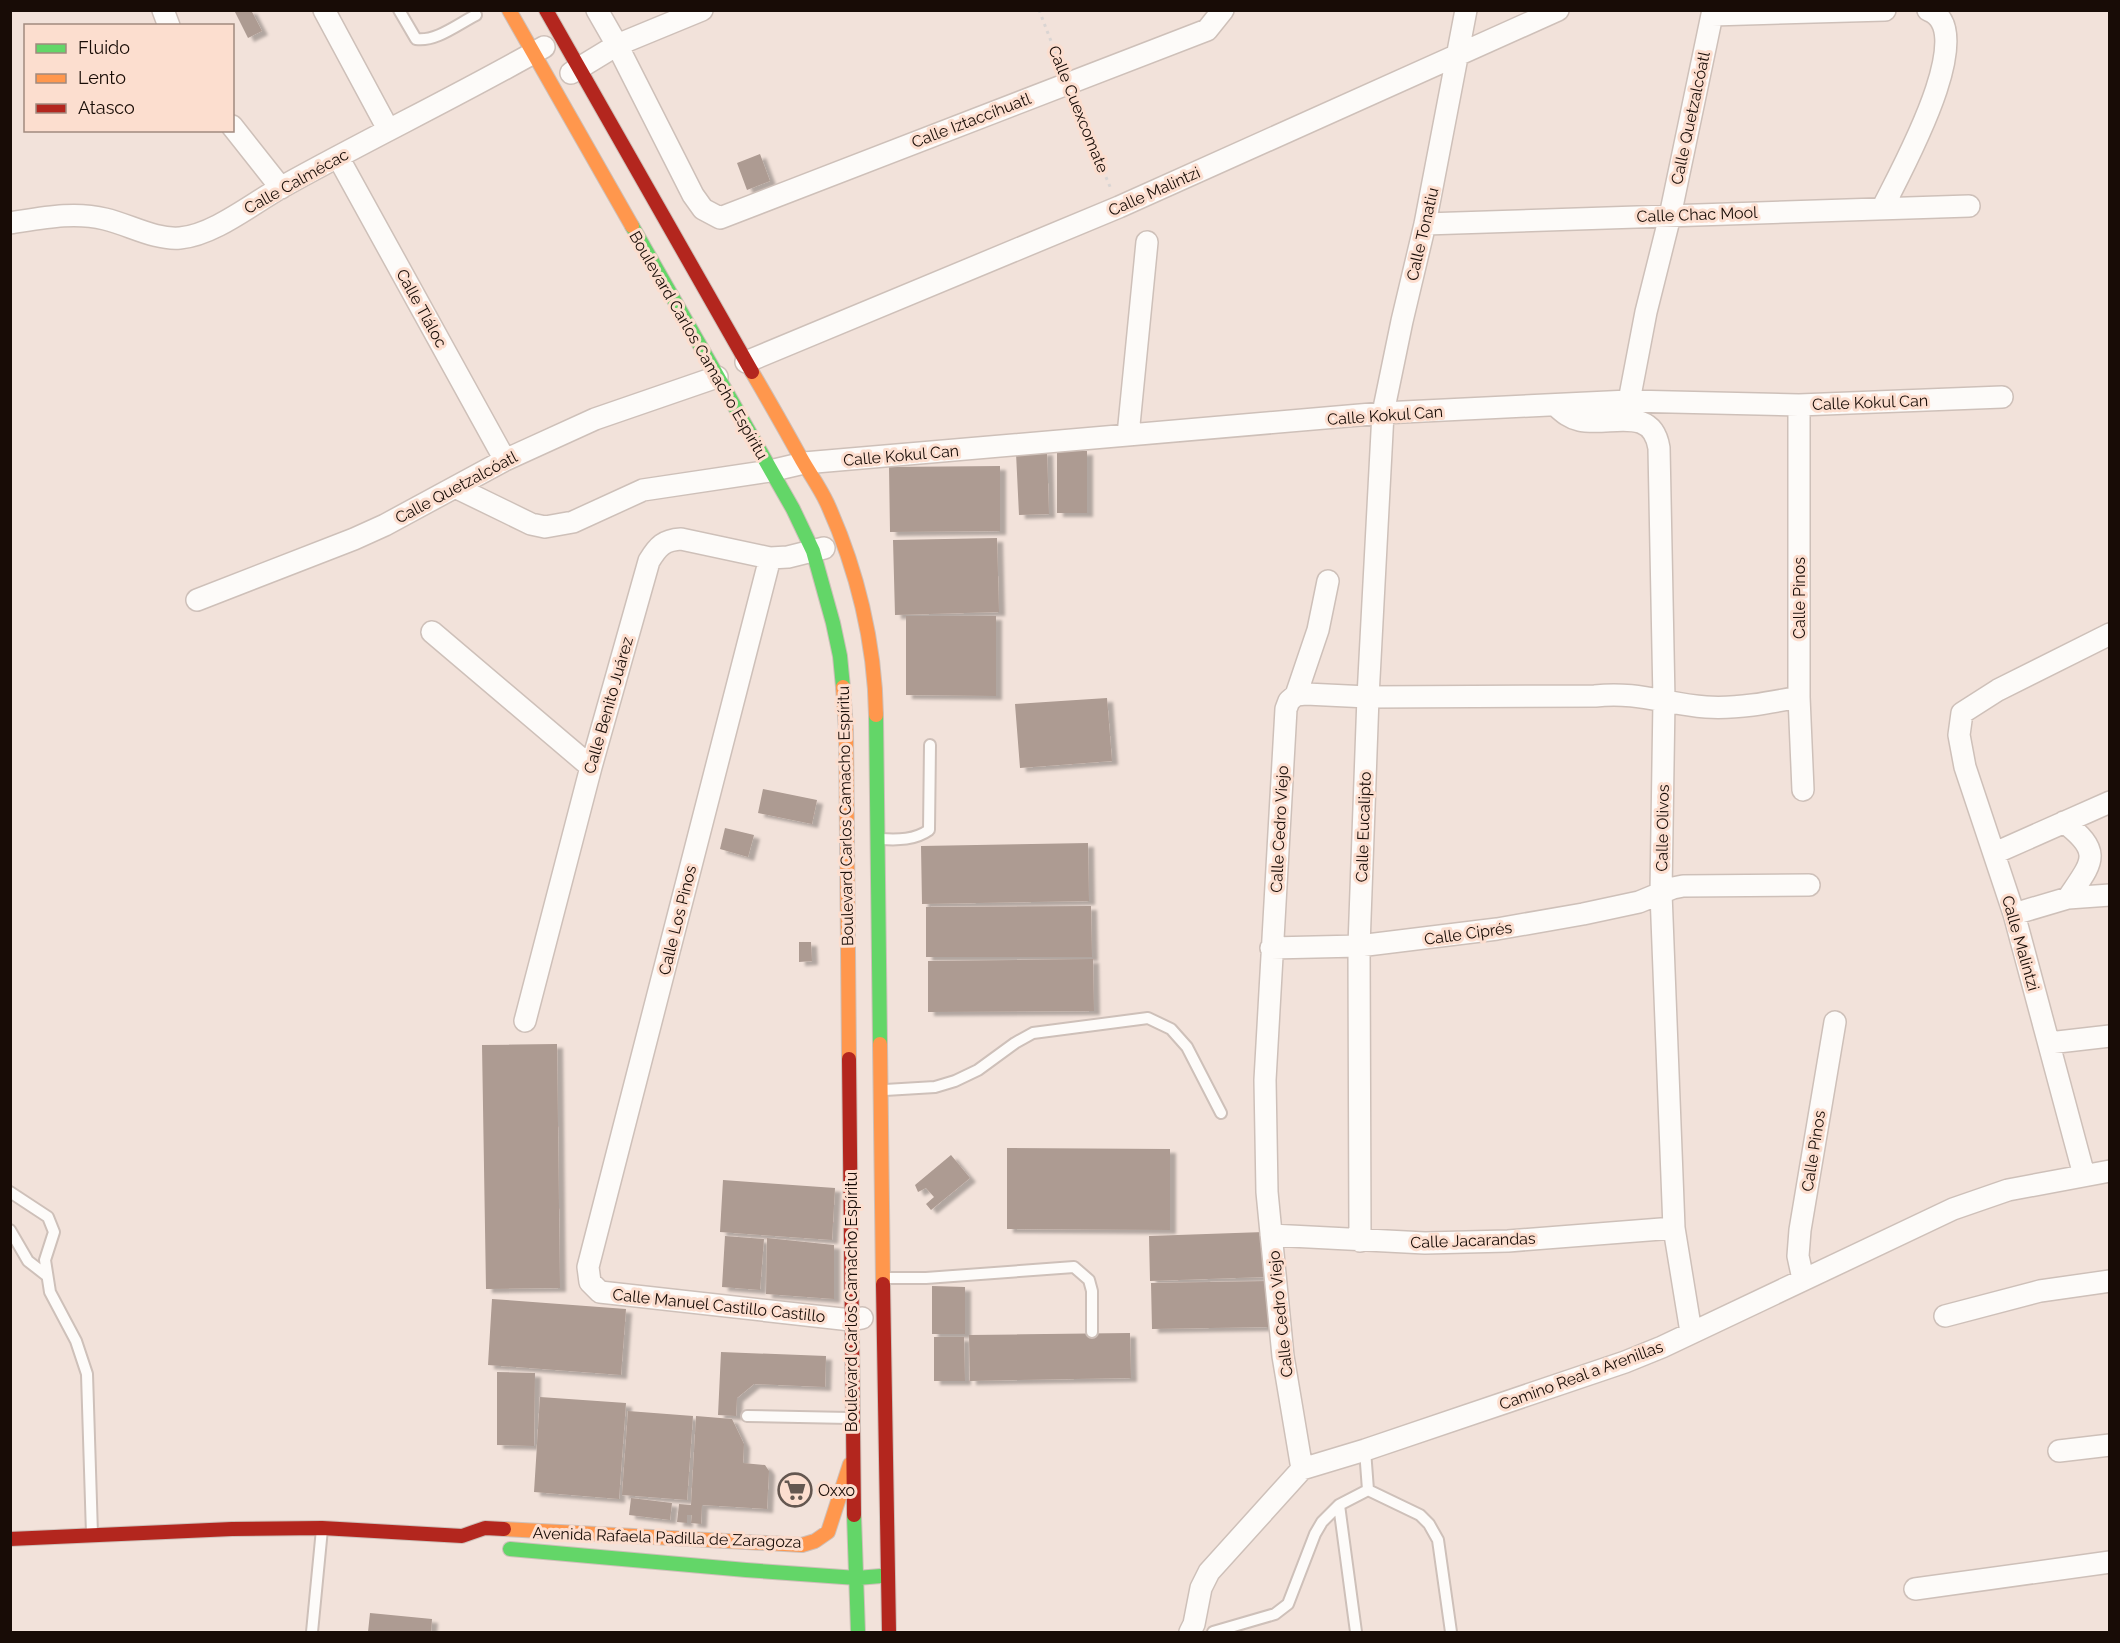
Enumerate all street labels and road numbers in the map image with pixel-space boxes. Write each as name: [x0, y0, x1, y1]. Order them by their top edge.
street label: Calle Cuexcomate: [1044, 43, 1113, 175]
street label: Calle Quetzalcóatl: [1667, 49, 1714, 186]
street label: Calle Iztaccíhuatl: [909, 89, 1034, 152]
street label: Calle Calmécac: [241, 145, 352, 218]
street label: Calle Malintzi: [1105, 163, 1203, 220]
street label: Calle Tonatiu: [1403, 186, 1442, 283]
street label: Calle Chac Mool: [1636, 203, 1758, 226]
street label: Boulevard Carlos Camacho Espíritu: [625, 228, 772, 463]
street label: Calle Tláloc: [392, 266, 451, 351]
street label: Calle Kokul Can: [1812, 391, 1928, 414]
street label: Calle Kokul Can: [1326, 402, 1444, 429]
street label: Calle Kokul Can: [842, 441, 960, 470]
street label: Calle Quetzalcóatl: [392, 447, 521, 528]
street label: Calle Pinos: [1790, 557, 1809, 639]
street label: Calle Benito Juárez: [580, 634, 637, 776]
street label: Boulevard Carlos Camacho Espíritu: [834, 686, 857, 946]
street label: Calle Cedro Viejo: [1267, 765, 1292, 893]
street label: Calle Eucalipto: [1352, 771, 1375, 883]
street label: Calle Olivos: [1652, 784, 1673, 872]
street label: Calle Los Pinos: [655, 863, 700, 977]
street label: Calle Malintzi: [1998, 893, 2043, 993]
street label: Calle Ciprés: [1423, 918, 1514, 949]
street label: Calle Pinos: [1798, 1109, 1829, 1193]
street label: Boulevard Carlos Camacho Espíritu: [842, 1172, 861, 1432]
street label: Calle Jacarandas: [1410, 1229, 1536, 1252]
street label: Calle Cedro Viejo: [1264, 1250, 1297, 1378]
street label: Calle Manuel Castillo Castillo: [612, 1285, 826, 1326]
street label: Camino Real a Arenillas: [1497, 1337, 1666, 1414]
street label: Avenida Rafaela Padilla de Zaragoza: [532, 1523, 802, 1552]

